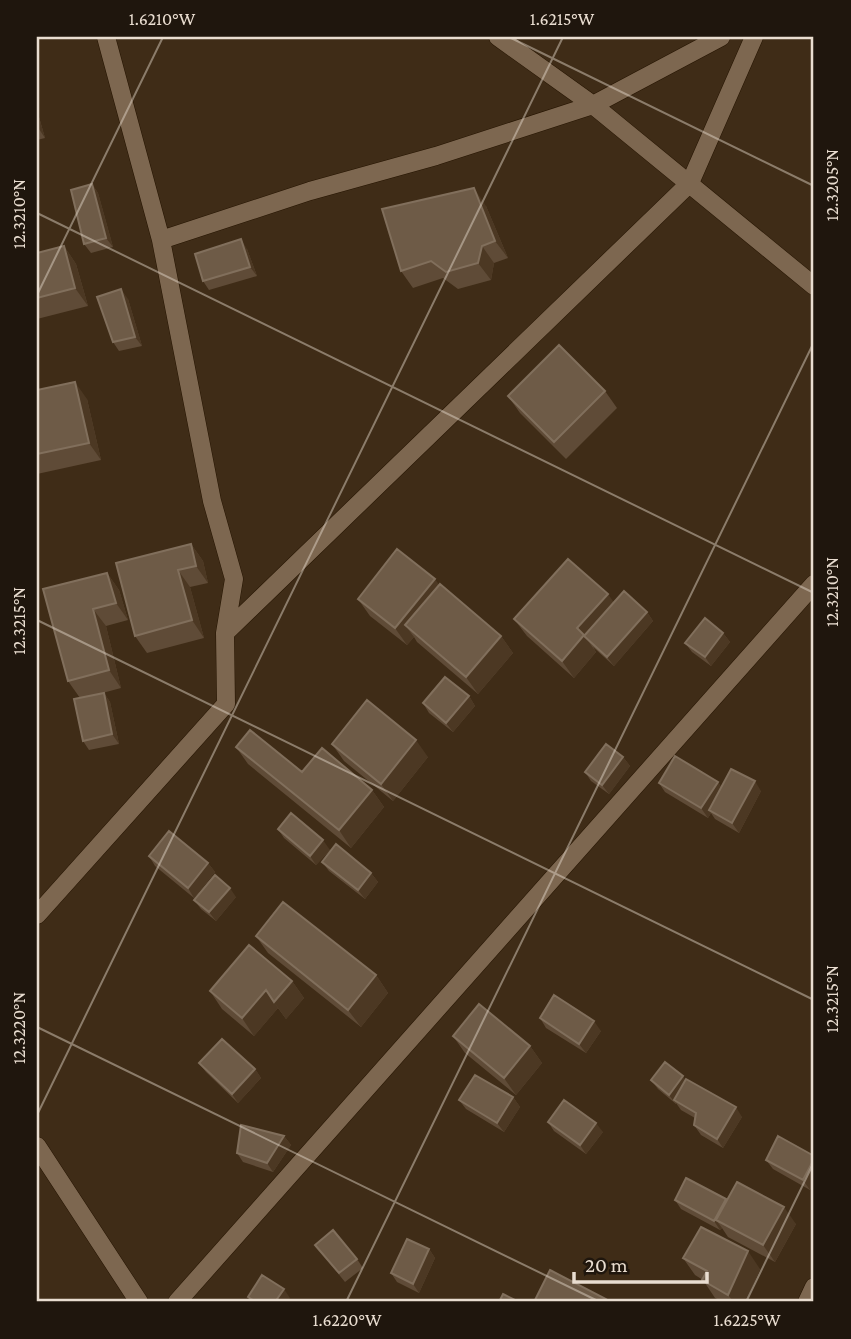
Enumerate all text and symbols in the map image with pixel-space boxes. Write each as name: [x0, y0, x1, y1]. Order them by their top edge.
text: 1.6210°W: [129, 9, 196, 29]
text: 1.6215°W: [530, 9, 595, 29]
text: 12.3205°N: [822, 149, 842, 221]
text: 12.3210°N: [9, 179, 29, 249]
text: 12.3210°N: [822, 557, 842, 627]
text: 12.3215°N: [9, 587, 29, 655]
text: 12.3215°N: [822, 965, 842, 1033]
text: 12.3220°N: [9, 992, 29, 1064]
scale bar: [574, 1241, 708, 1285]
text: 20 m: [585, 1253, 628, 1277]
text: 1.6220°W: [312, 1310, 382, 1330]
text: 1.6225°W: [713, 1310, 781, 1330]

